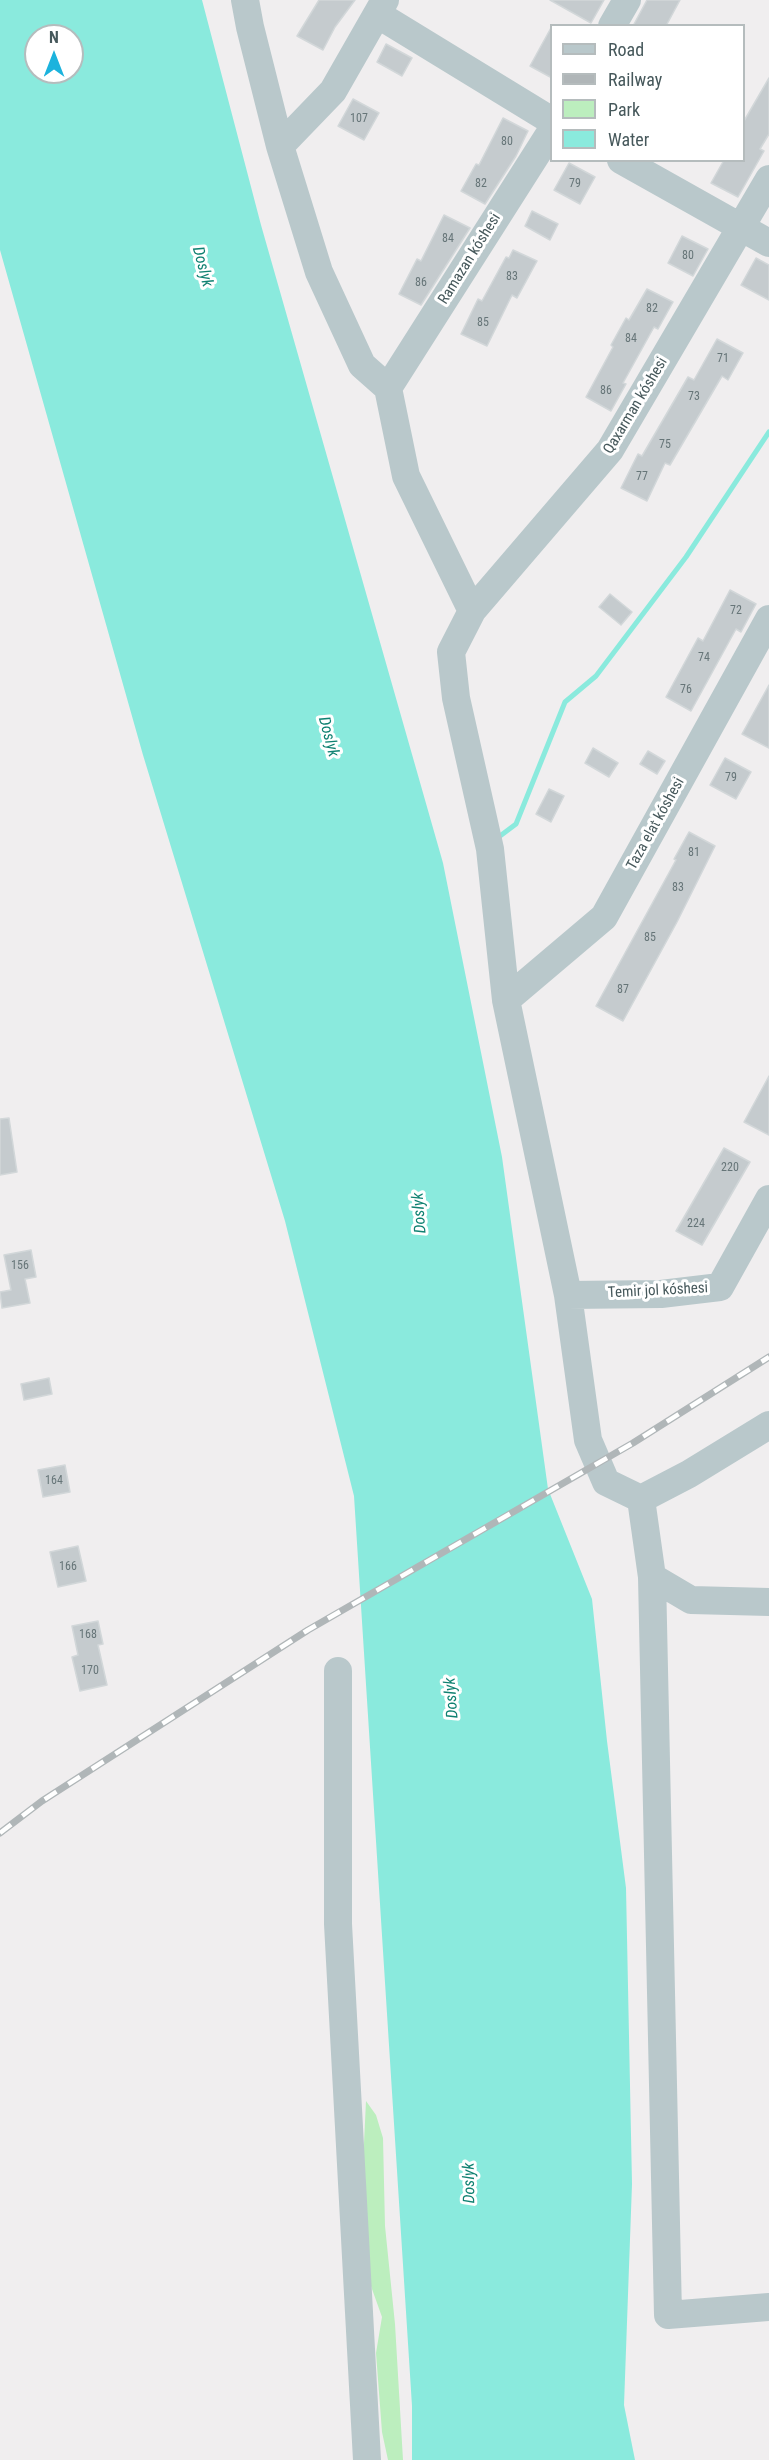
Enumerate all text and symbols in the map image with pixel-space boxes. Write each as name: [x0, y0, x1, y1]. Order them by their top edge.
north arrow: [24, 24, 84, 84]
legend: [550, 24, 745, 162]
text: N: [49, 28, 59, 47]
text: Road: [608, 39, 644, 60]
text: Railway: [608, 69, 662, 90]
text: Park: [608, 99, 640, 120]
house number: 107: [350, 112, 368, 126]
text: Water: [608, 129, 649, 150]
house number: 80: [501, 135, 513, 149]
house number: 82: [475, 177, 487, 191]
house number: 79: [569, 177, 581, 191]
street label: Ramazan kóshesi: [435, 210, 505, 308]
house number: 84: [442, 232, 454, 246]
water label: Doslyk: [187, 245, 217, 289]
house number: 80: [682, 249, 694, 263]
house number: 83: [506, 270, 518, 284]
house number: 86: [415, 276, 427, 290]
house number: 82: [646, 302, 658, 316]
house number: 85: [477, 316, 489, 330]
house number: 84: [625, 332, 637, 346]
house number: 71: [717, 352, 729, 366]
street label: Qaxarman kóshesi: [600, 354, 672, 458]
house number: 86: [600, 384, 612, 398]
house number: 73: [688, 390, 700, 404]
house number: 75: [659, 438, 671, 452]
house number: 77: [636, 470, 648, 484]
house number: 72: [730, 604, 742, 618]
house number: 74: [698, 651, 710, 665]
house number: 76: [680, 683, 692, 697]
water label: Doslyk: [313, 715, 343, 759]
house number: 79: [725, 771, 737, 785]
street label: Taza elat kóshesi: [623, 775, 689, 873]
house number: 81: [688, 846, 700, 860]
house number: 83: [672, 881, 684, 895]
house number: 85: [644, 931, 656, 945]
house number: 87: [617, 983, 629, 997]
house number: 220: [721, 1161, 739, 1175]
water label: Doslyk: [409, 1192, 431, 1234]
house number: 224: [687, 1217, 705, 1231]
house number: 156: [11, 1259, 29, 1273]
street label: Temir jol kóshesi: [607, 1279, 709, 1303]
house number: 164: [45, 1474, 63, 1488]
house number: 166: [59, 1560, 77, 1574]
house number: 168: [79, 1628, 97, 1642]
house number: 170: [81, 1664, 99, 1678]
water label: Doslyk: [441, 1677, 463, 1719]
water label: Doslyk: [460, 2162, 480, 2204]

